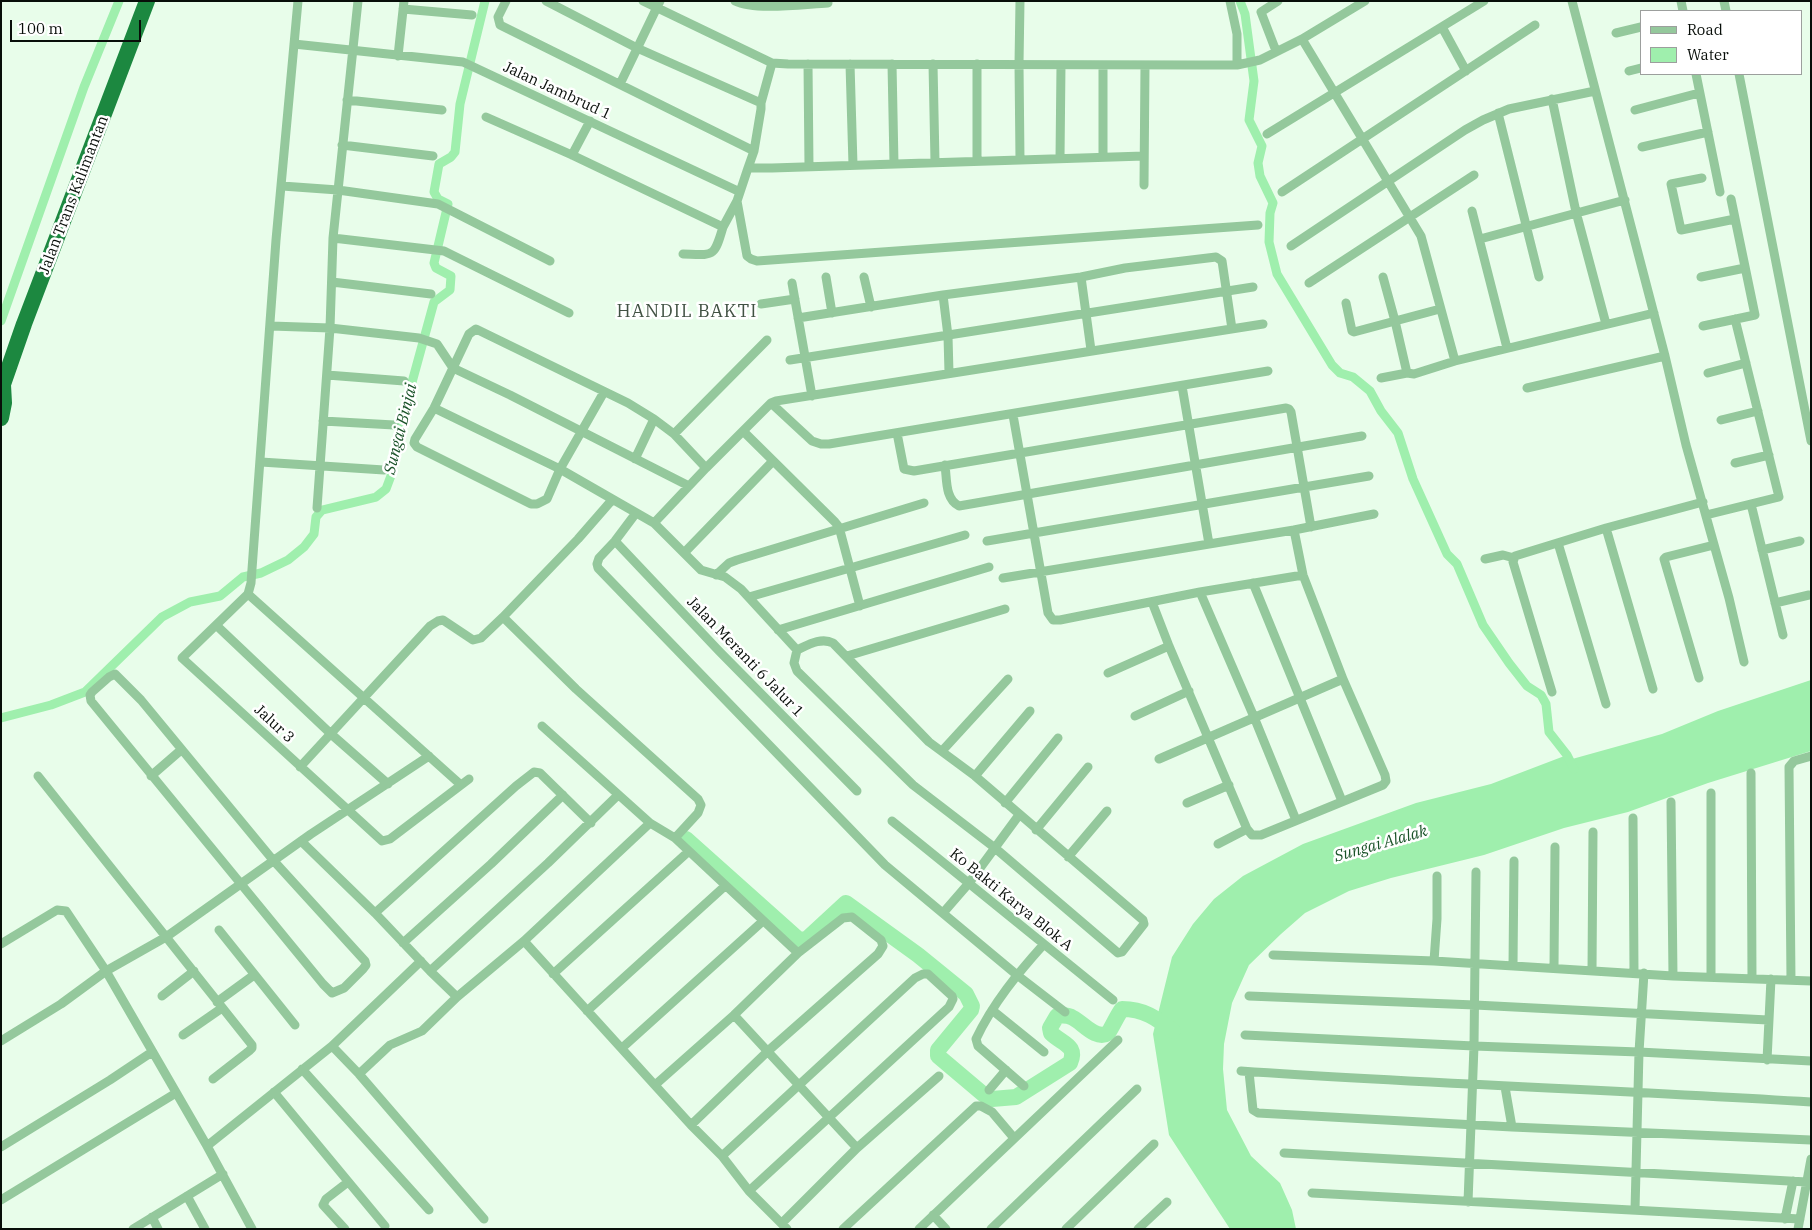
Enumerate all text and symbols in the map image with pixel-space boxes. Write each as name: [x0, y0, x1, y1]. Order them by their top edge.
scale bar: [12, 10, 144, 42]
legend: [1640, 10, 1802, 75]
text: 100 m: [18, 19, 63, 38]
text: Road: [1687, 20, 1723, 39]
text: Water: [1687, 45, 1729, 64]
street label: Jalan Jambrud 1: [500, 58, 614, 124]
street label: Jalan Trans Kalimantan: [35, 113, 113, 277]
district label: HANDIL BAKTI: [615, 301, 759, 323]
water label: Sungai Binjai: [380, 382, 422, 476]
street label: Jalan Meranti 6 Jalur 1: [683, 593, 807, 721]
street label: Jalur 3: [250, 701, 298, 747]
water label: Sungai Alalak: [1332, 822, 1430, 866]
street label: Ko Bakti Karya Blok A: [946, 845, 1076, 955]

